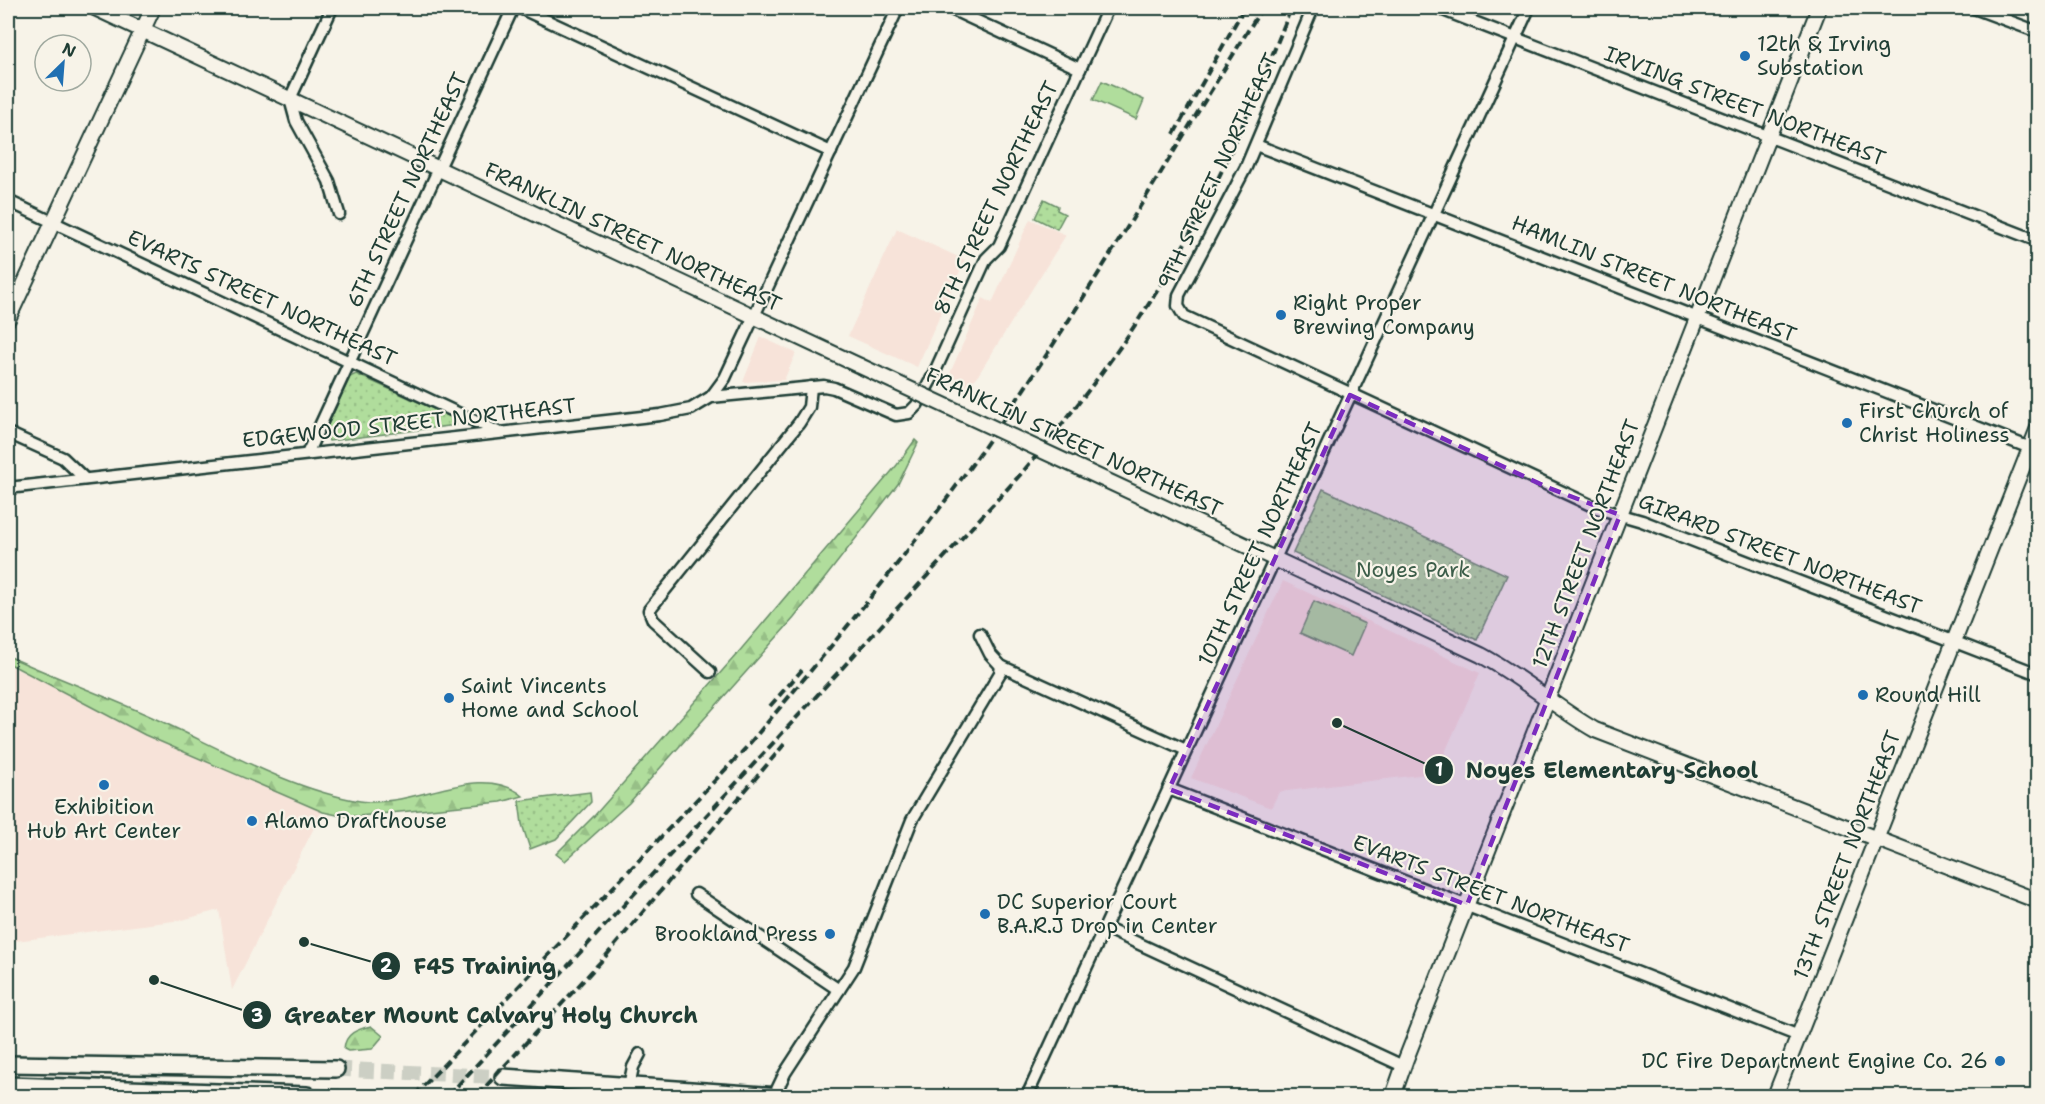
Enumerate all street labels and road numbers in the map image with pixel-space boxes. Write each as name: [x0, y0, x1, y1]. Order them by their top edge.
street label: IRVING STREET NORTHEAST: [1600, 39, 1890, 173]
street label: 9TH STREET NORTHEAST: [1151, 48, 1285, 293]
street label: 6TH STREET NORTHEAST: [340, 68, 474, 312]
street label: 8TH STREET NORTHEAST: [927, 76, 1065, 320]
street label: FRANKLIN STREET NORTHEAST: [480, 156, 786, 318]
street label: HAMLIN STREET NORTHEAST: [1507, 209, 1801, 349]
street label: EVARTS STREET NORTHEAST: [123, 223, 401, 373]
street label: FRANKLIN STREET NORTHEAST: [921, 361, 1227, 523]
street label: EDGEWOOD STREET NORTHEAST: [241, 392, 577, 454]
street label: 12TH STREET NORTHEAST: [1526, 415, 1647, 673]
street label: 10TH STREET NORTHEAST: [1191, 418, 1329, 670]
street label: GIRARD STREET NORTHEAST: [1634, 487, 1926, 621]
street label: 13TH STREET NORTHEAST: [1786, 726, 1908, 984]
street label: EVARTS STREET NORTHEAST: [1349, 828, 1633, 960]

